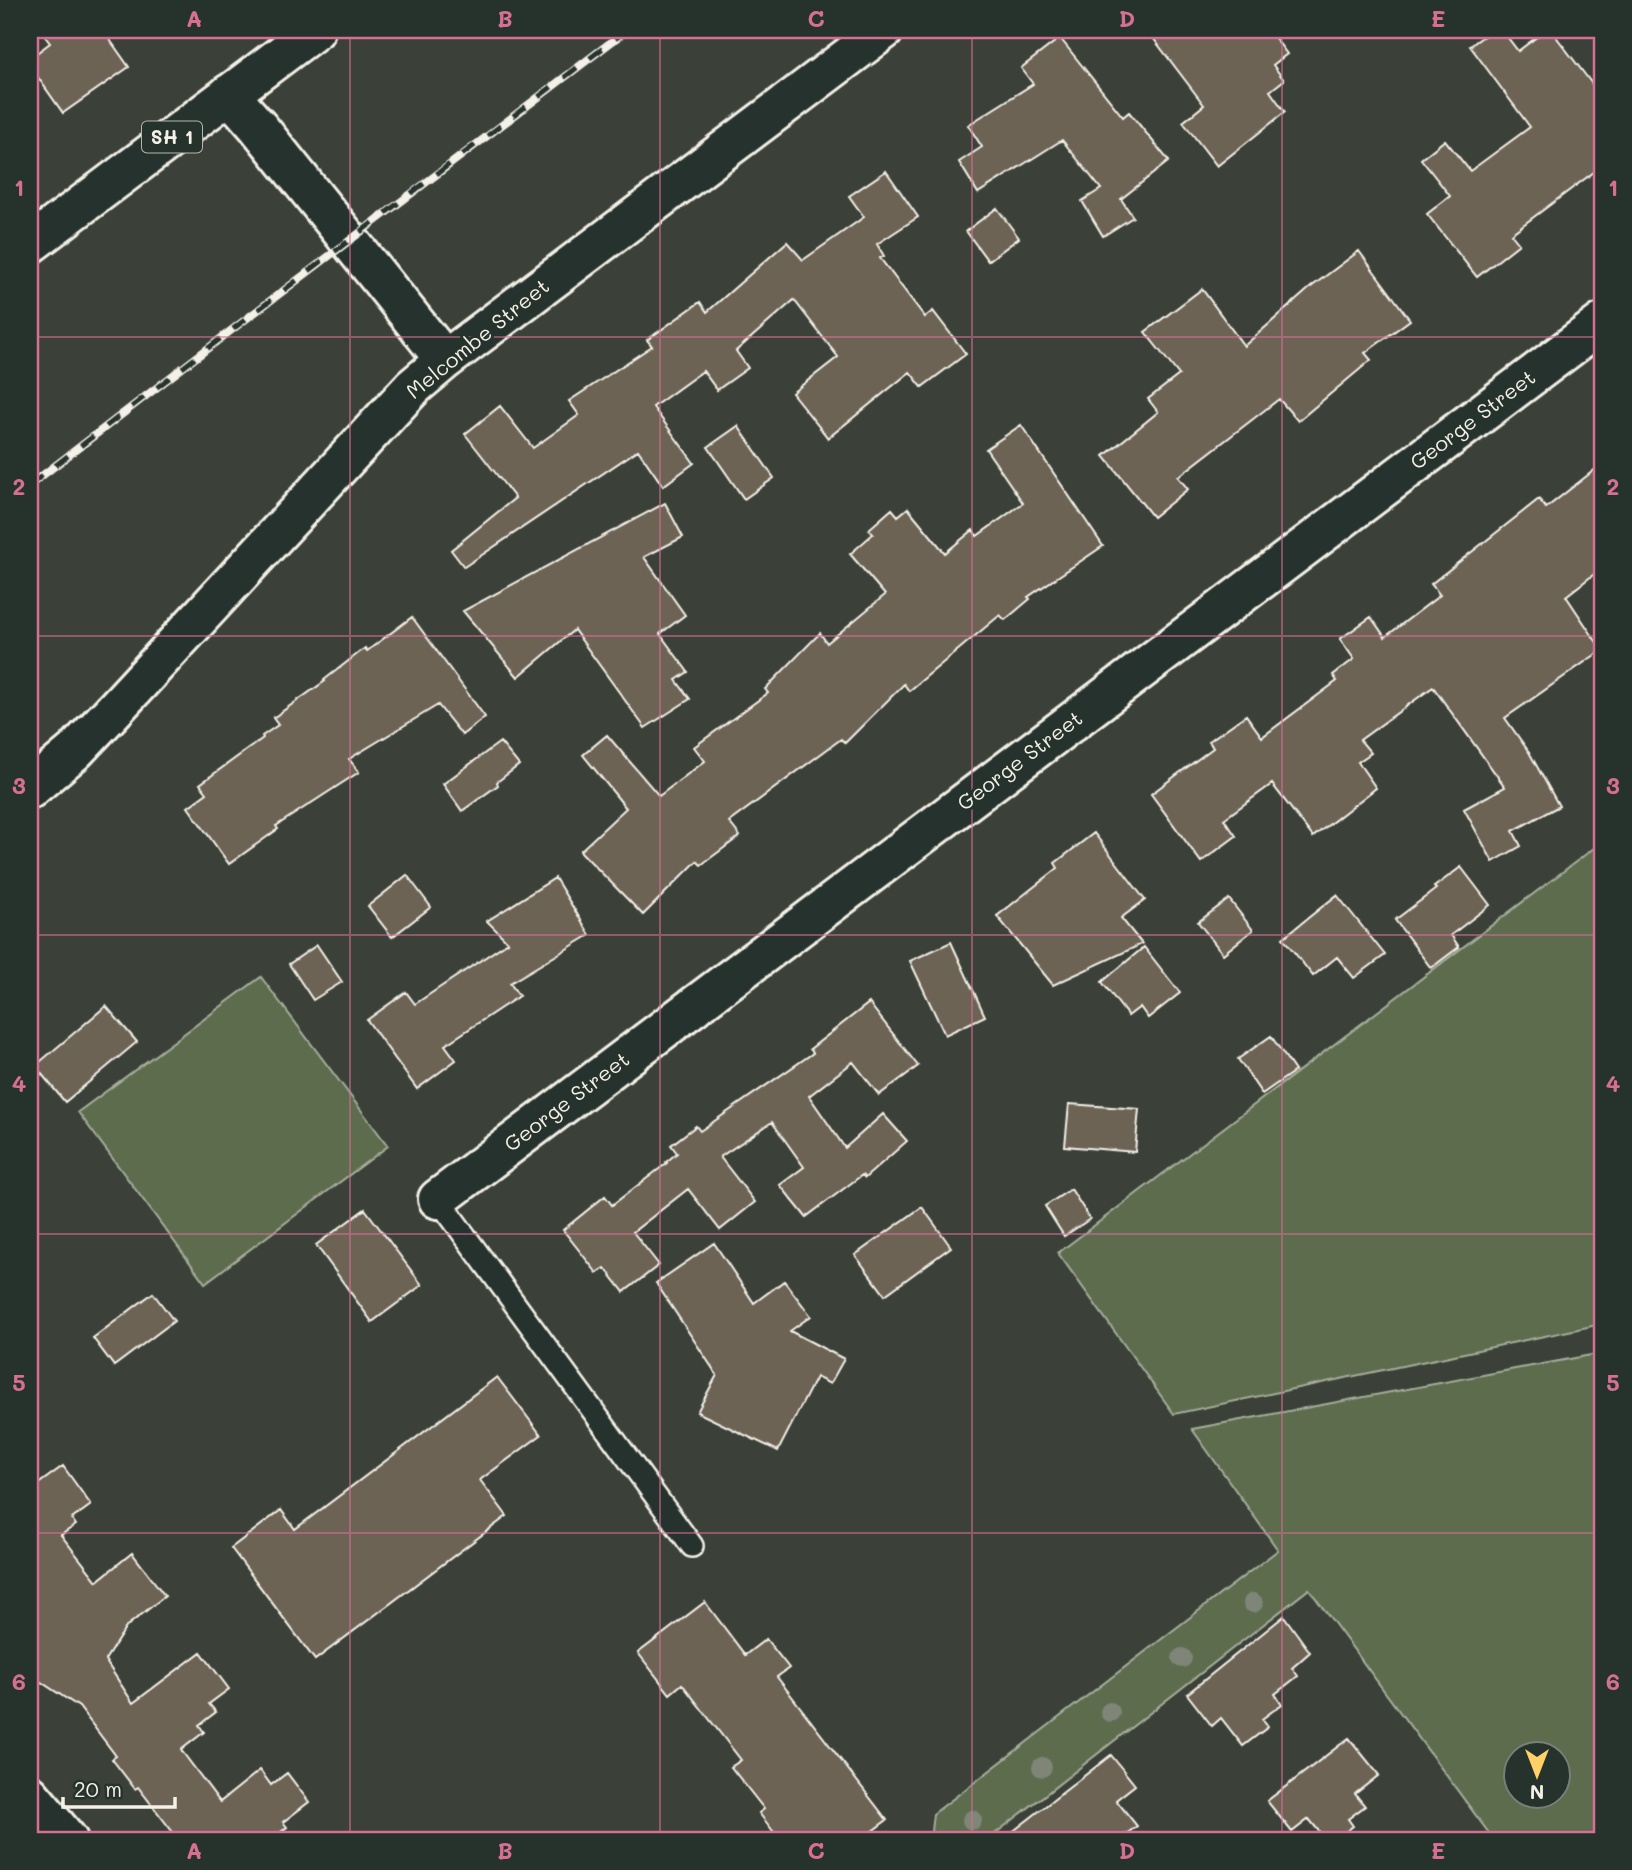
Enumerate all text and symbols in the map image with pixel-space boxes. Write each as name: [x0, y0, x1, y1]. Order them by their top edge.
text: A: [186, 3, 202, 33]
text: B: [497, 3, 513, 33]
text: C: [807, 3, 825, 33]
text: D: [1119, 3, 1135, 33]
text: E: [1431, 3, 1445, 33]
road number: SH 1: [142, 122, 202, 153]
text: 1: [14, 172, 24, 202]
text: 1: [1608, 172, 1618, 202]
street label: Melcombe Street: [400, 272, 554, 404]
street label: George Street: [1404, 363, 1540, 475]
text: 2: [13, 471, 25, 501]
text: 2: [1607, 471, 1619, 501]
street label: George Street: [951, 704, 1087, 816]
text: 3: [12, 770, 26, 800]
text: 3: [1606, 770, 1620, 800]
street label: George Street: [498, 1045, 634, 1157]
text: 4: [12, 1068, 26, 1098]
text: 4: [1606, 1068, 1620, 1098]
text: 5: [12, 1367, 26, 1397]
text: 5: [1606, 1367, 1620, 1397]
text: 6: [12, 1666, 26, 1696]
text: 6: [1606, 1666, 1620, 1696]
north arrow: [1502, 1741, 1572, 1811]
scale bar: [63, 1765, 175, 1809]
text: 20 m: [74, 1775, 122, 1802]
text: N: [1530, 1780, 1544, 1805]
text: A: [186, 1835, 202, 1865]
text: B: [497, 1835, 513, 1865]
text: C: [807, 1835, 825, 1865]
text: D: [1119, 1835, 1135, 1865]
text: E: [1431, 1835, 1445, 1865]

